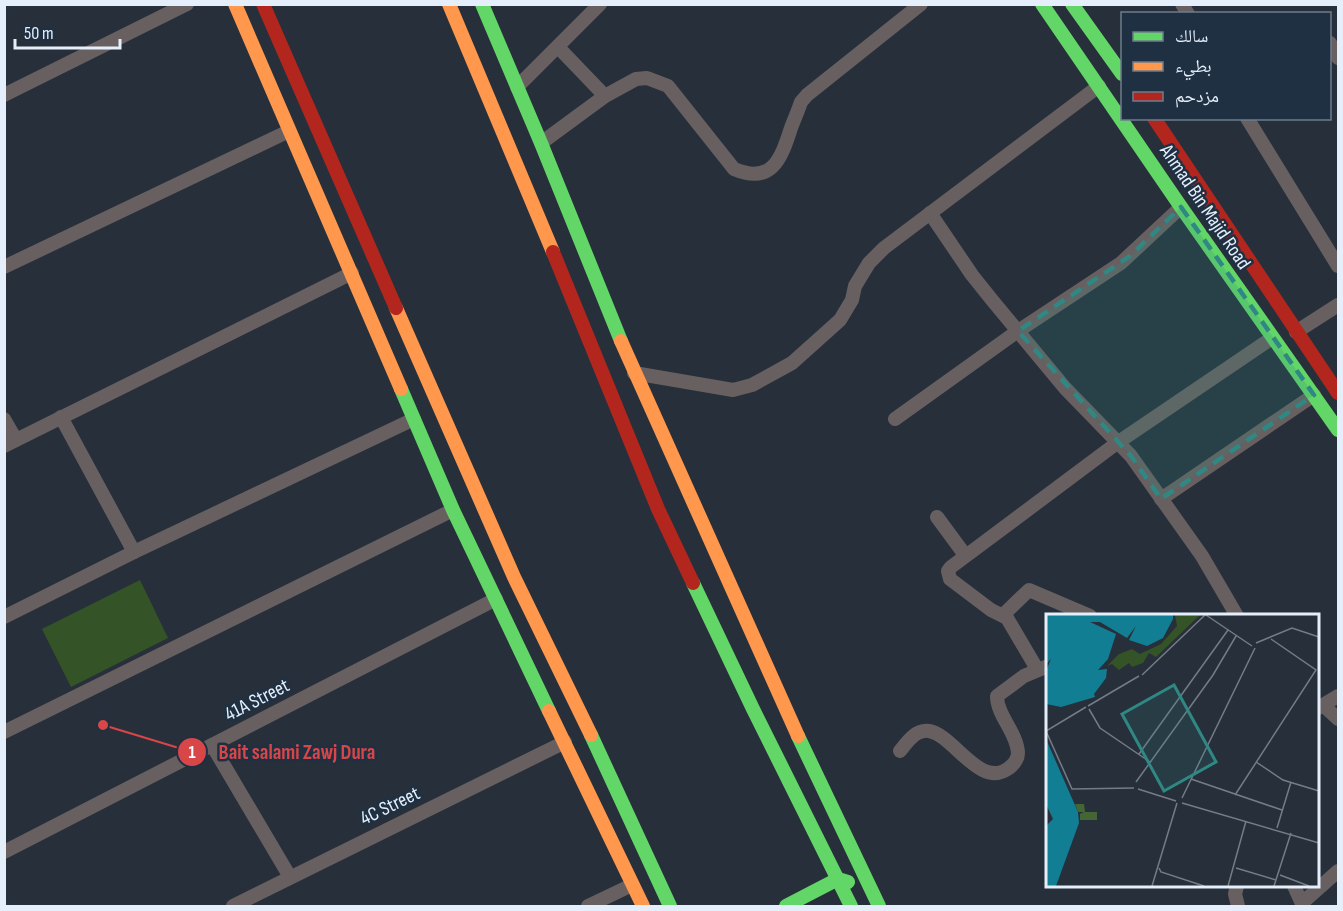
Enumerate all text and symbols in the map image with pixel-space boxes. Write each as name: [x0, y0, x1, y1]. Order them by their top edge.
scale bar: [15, 12, 120, 50]
legend: [1121, 12, 1331, 120]
text: 50 m: [24, 23, 54, 44]
text: سالك: [1175, 26, 1208, 47]
text: بطيء: [1175, 56, 1212, 81]
text: مزدحم: [1175, 86, 1219, 108]
street label: Ahmad Bin Majid Road: [1154, 139, 1256, 274]
inset map: [1046, 614, 1319, 887]
street label: 41A Street: [221, 673, 293, 727]
callout: Bait salami Zawj Dura: [177, 732, 388, 771]
text: Bait salami Zawj Dura: [219, 740, 375, 765]
text: 1: [188, 742, 196, 763]
street label: 4C Street: [356, 781, 424, 831]

